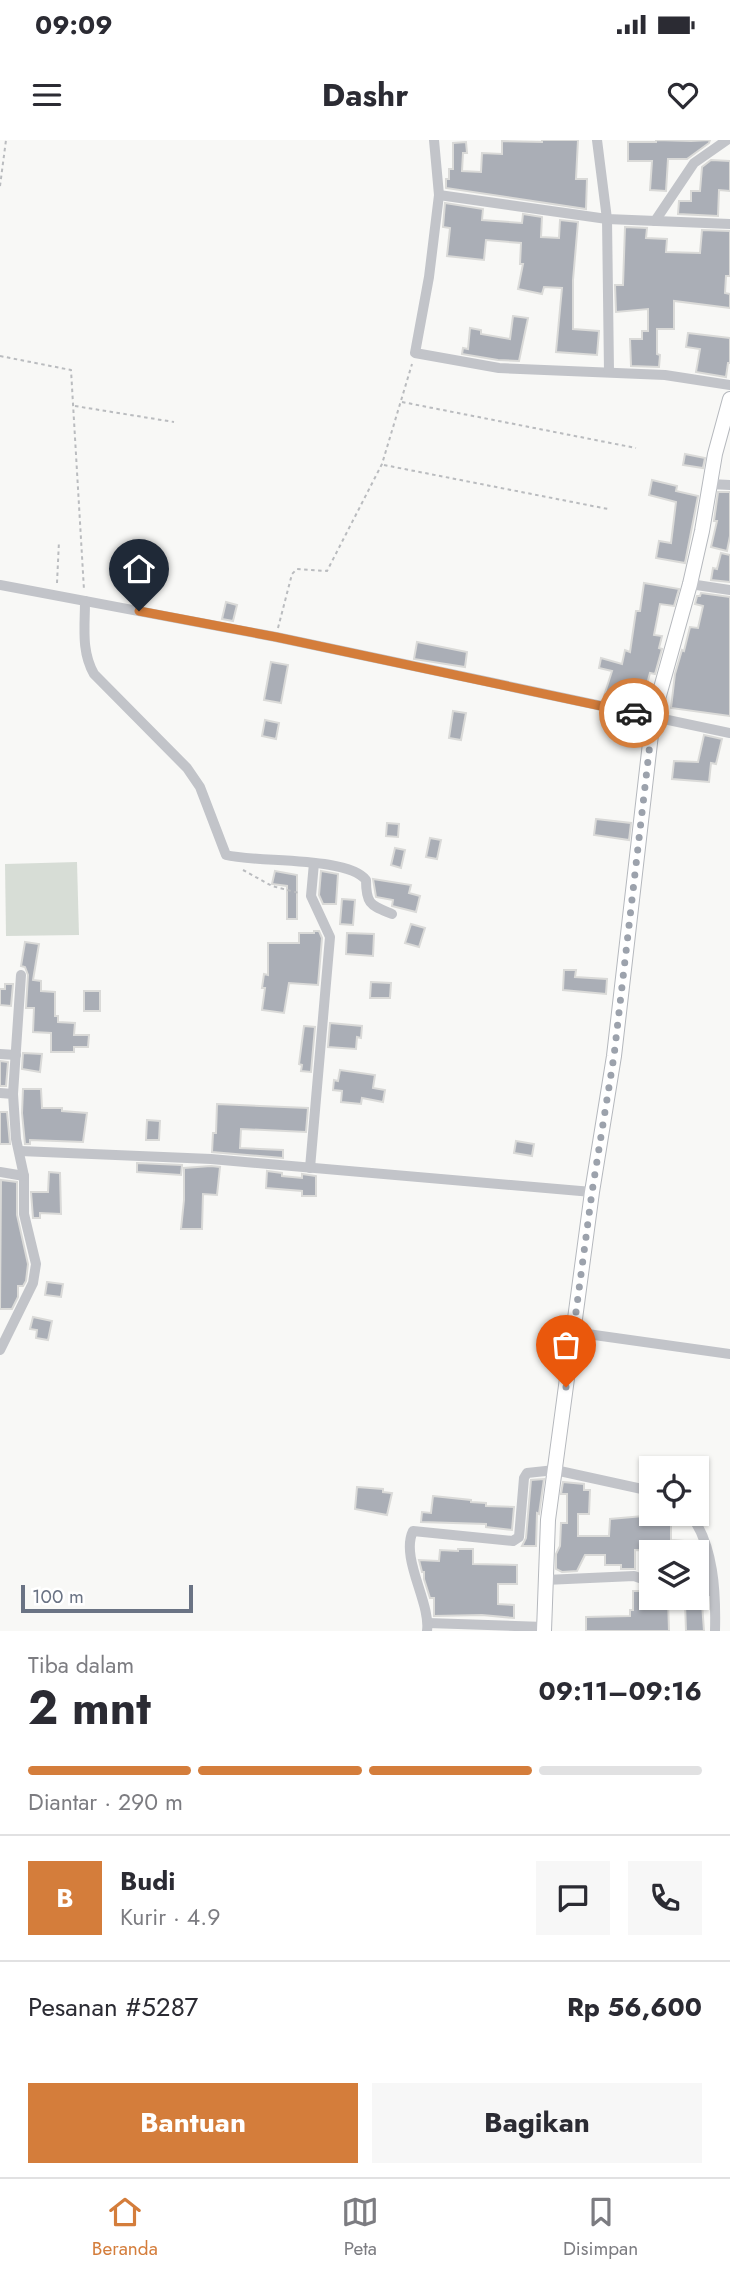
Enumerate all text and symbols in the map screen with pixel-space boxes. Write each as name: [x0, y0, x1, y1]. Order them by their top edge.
text: 09:09: [35, 6, 113, 44]
text: Dashr: [322, 72, 408, 118]
icon: menu: [28, 76, 66, 114]
icon: heart: [664, 76, 702, 114]
pin: [109, 539, 169, 611]
icon: home: [120, 550, 158, 588]
courier: [599, 678, 669, 748]
icon: car: [615, 694, 653, 732]
pin: [536, 1315, 596, 1387]
icon: bag: [547, 1326, 585, 1364]
map controls: [639, 1456, 709, 1610]
button: locate: [639, 1456, 709, 1526]
button: layers: [639, 1540, 709, 1610]
scale bar: [21, 1582, 192, 1614]
text: 100 m: [32, 1583, 84, 1610]
text: Tiba dalam: [28, 1648, 134, 1682]
text: 09:11–09:16: [539, 1672, 702, 1710]
text: 2 mnt: [28, 1675, 151, 1741]
text: Diantar · 290 m: [28, 1785, 183, 1819]
button: chat: [536, 1861, 610, 1935]
button: phone: [628, 1861, 702, 1935]
text: Budi: [120, 1862, 175, 1900]
text: B: [56, 1879, 74, 1917]
text: Kurir · 4.9: [120, 1900, 220, 1934]
text: Pesanan #5287: [28, 1988, 198, 2026]
text: Rp 56,600: [567, 1988, 702, 2026]
button: Bantuan: [28, 2083, 358, 2163]
button: Bagikan: [372, 2083, 702, 2163]
tab: Beranda: [92, 2193, 158, 2262]
tab: Peta: [341, 2193, 379, 2262]
tab: Disimpan: [563, 2193, 638, 2262]

